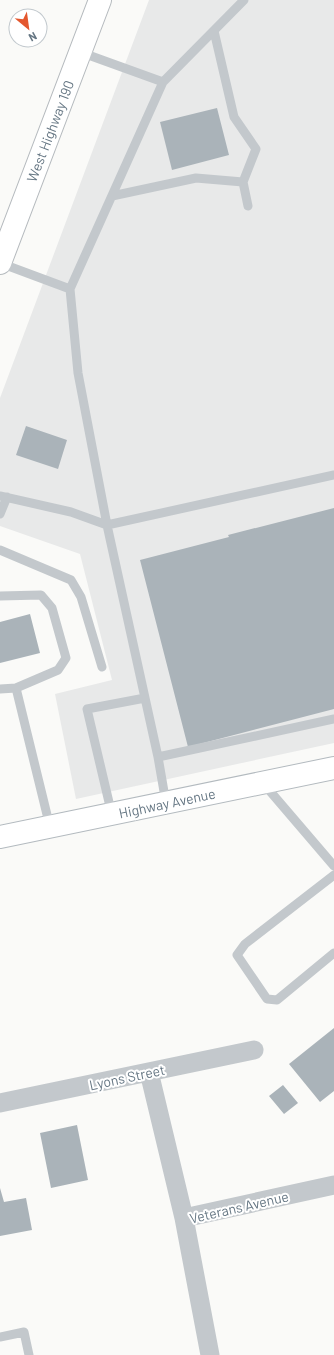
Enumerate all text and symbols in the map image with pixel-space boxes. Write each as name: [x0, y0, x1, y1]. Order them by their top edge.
north arrow: [8, 8, 48, 48]
text: N: [27, 30, 39, 45]
street label: West Highway 190: [23, 78, 77, 184]
street label: Highway Avenue: [117, 784, 217, 822]
street label: Lyons Street: [88, 1061, 166, 1093]
street label: Veterans Avenue: [188, 1187, 290, 1227]

